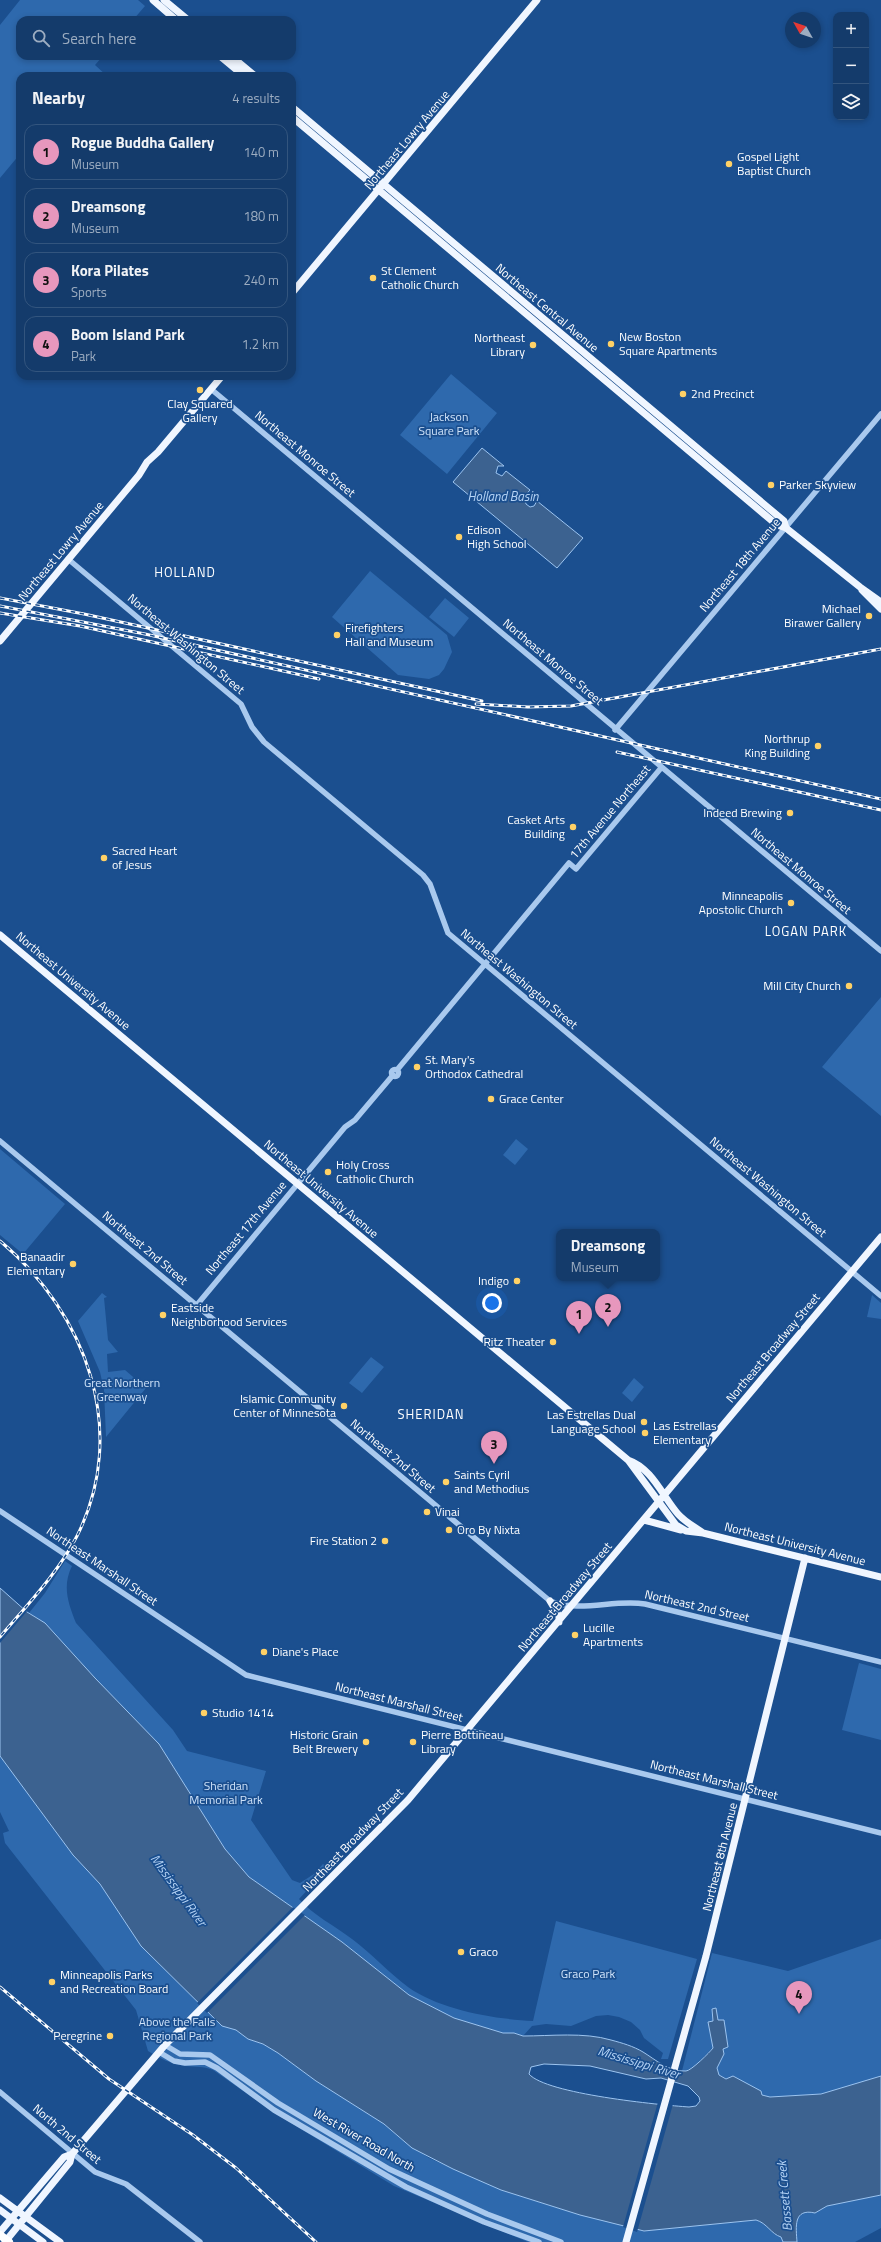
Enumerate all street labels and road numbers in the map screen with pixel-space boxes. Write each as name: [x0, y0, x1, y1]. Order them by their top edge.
street label: Northeast Lowry Avenue: [359, 86, 454, 194]
street label: Northeast Central Avenue: [491, 259, 603, 357]
street label: Northeast Monroe Street: [251, 406, 360, 502]
street label: Northeast Lowry Avenue: [13, 497, 108, 605]
street label: Northeast 18th Avenue: [694, 513, 785, 616]
street label: Northeast Washington Street: [124, 589, 250, 699]
street label: Northeast Monroe Street: [499, 614, 608, 710]
street label: 17th Avenue Northeast: [564, 760, 655, 863]
street label: Northeast Monroe Street: [747, 823, 856, 919]
street label: Northeast Washington Street: [457, 924, 583, 1034]
street label: Northeast University Avenue: [12, 927, 135, 1034]
street label: Northeast Washington Street: [706, 1132, 832, 1242]
street label: Northeast University Avenue: [260, 1135, 383, 1242]
street label: Northeast 17th Avenue: [200, 1176, 291, 1279]
street label: Northeast 2nd Street: [98, 1206, 193, 1290]
street label: Northeast Broadway Street: [721, 1288, 825, 1407]
street label: Northeast 2nd Street: [346, 1414, 441, 1498]
street label: Northeast University Avenue: [723, 1517, 868, 1570]
street label: Northeast Marshall Street: [43, 1521, 163, 1611]
street label: Northeast Broadway Street: [513, 1537, 617, 1656]
street label: Northeast 2nd Street: [643, 1584, 752, 1627]
street label: Northeast Marshall Street: [333, 1676, 466, 1727]
street label: Northeast Marshall Street: [648, 1754, 781, 1805]
street label: Northeast Broadway Street: [298, 1783, 408, 1896]
street label: Northeast 8th Avenue: [697, 1801, 742, 1913]
street label: North 2nd Street: [29, 2099, 107, 2169]
street label: West River Road North: [310, 2103, 419, 2177]

